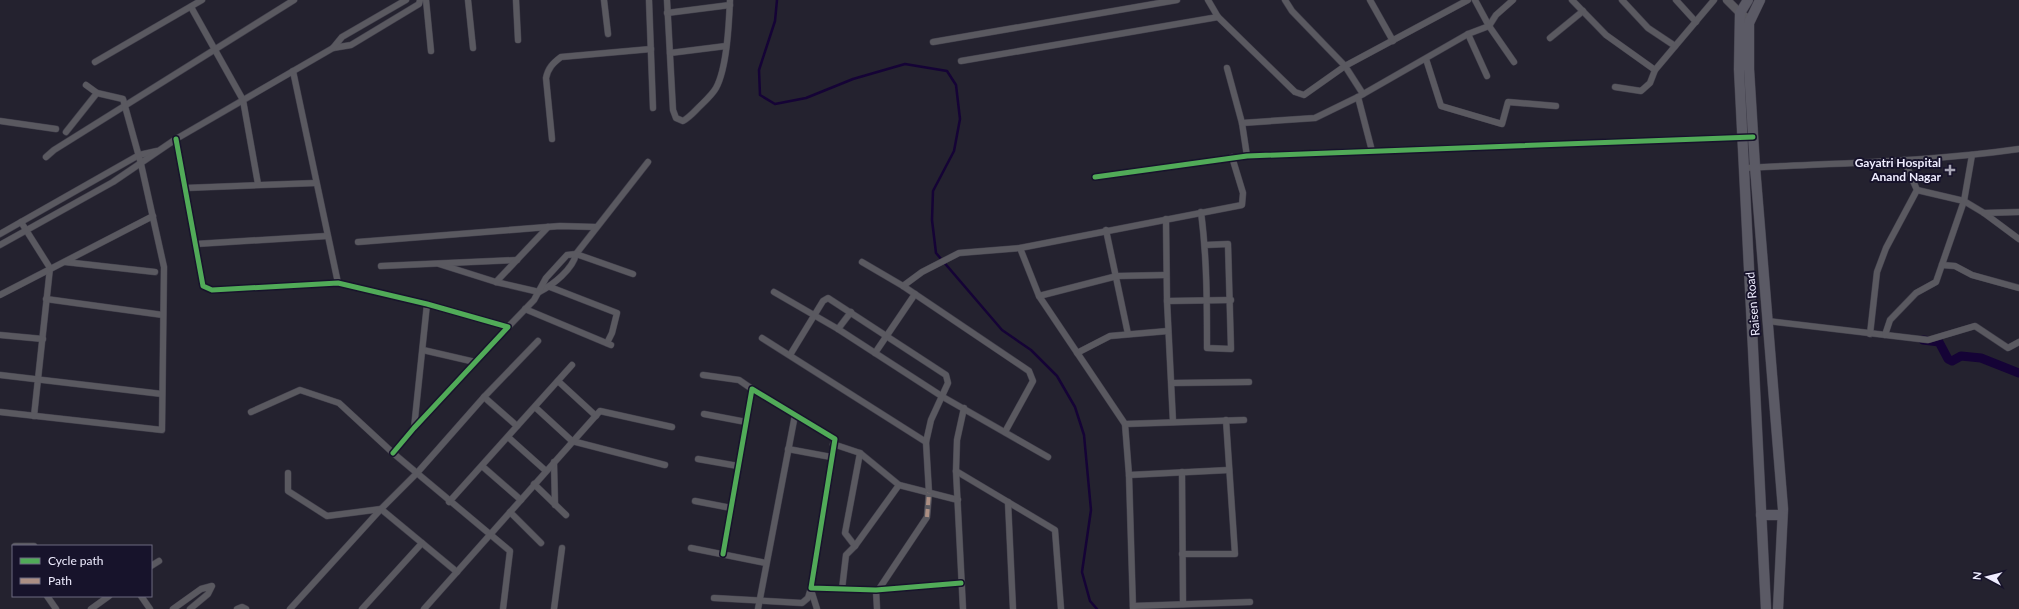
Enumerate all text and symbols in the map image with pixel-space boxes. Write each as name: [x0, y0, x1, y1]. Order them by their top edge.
place label: Gayatri Hospital Anand Nagar: [1855, 155, 1942, 184]
marker: Gayatri Hospital Anand Nagar: [1944, 164, 1956, 176]
street label: Raisen Road: [1742, 271, 1763, 337]
legend: [12, 545, 152, 597]
text: Cycle path: [48, 553, 103, 568]
north arrow: [1967, 557, 2007, 597]
text: N: [1970, 571, 1984, 581]
text: Path: [48, 573, 72, 588]

